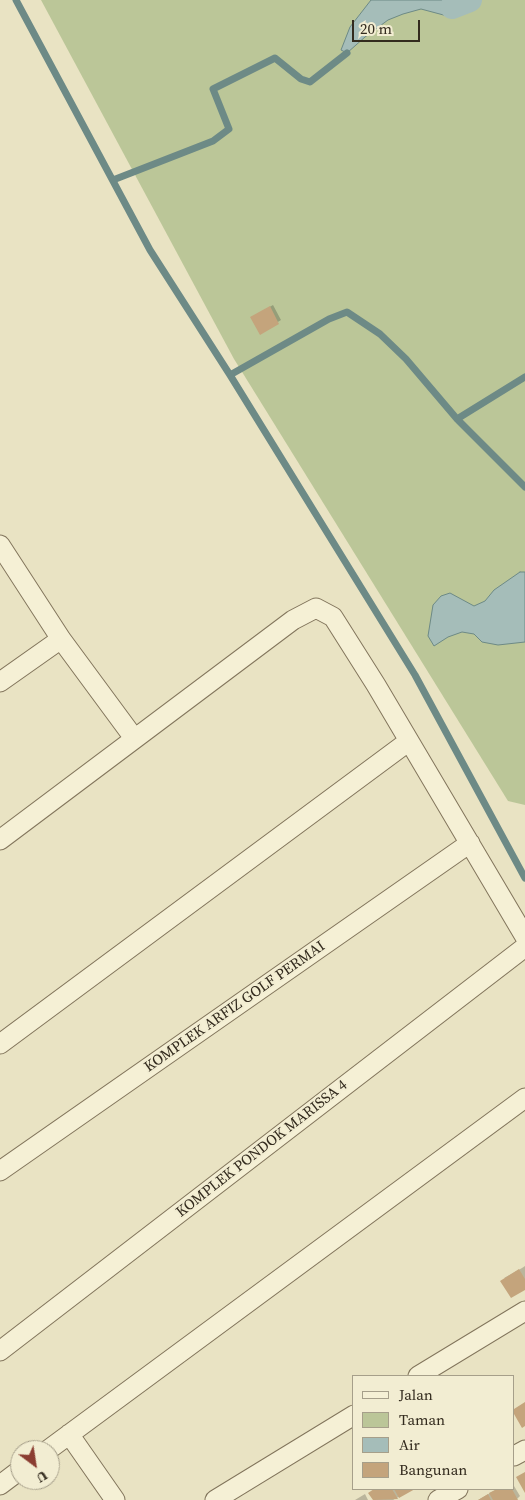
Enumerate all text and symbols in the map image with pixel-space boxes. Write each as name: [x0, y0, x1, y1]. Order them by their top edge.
scale bar: [355, 10, 422, 42]
text: 20 m: [360, 18, 392, 39]
street label: KOMPLEK ARFIZ GOLF PERMAI: [141, 938, 329, 1076]
street label: KOMPLEK PONDOK MARISSA 4: [173, 1077, 351, 1221]
legend: [352, 1375, 515, 1490]
text: Jalan: [399, 1384, 433, 1405]
text: Taman: [399, 1409, 445, 1430]
text: Air: [399, 1434, 420, 1455]
north arrow: [10, 1440, 60, 1490]
text: Bangunan: [399, 1459, 467, 1480]
text: U: [33, 1466, 52, 1488]

